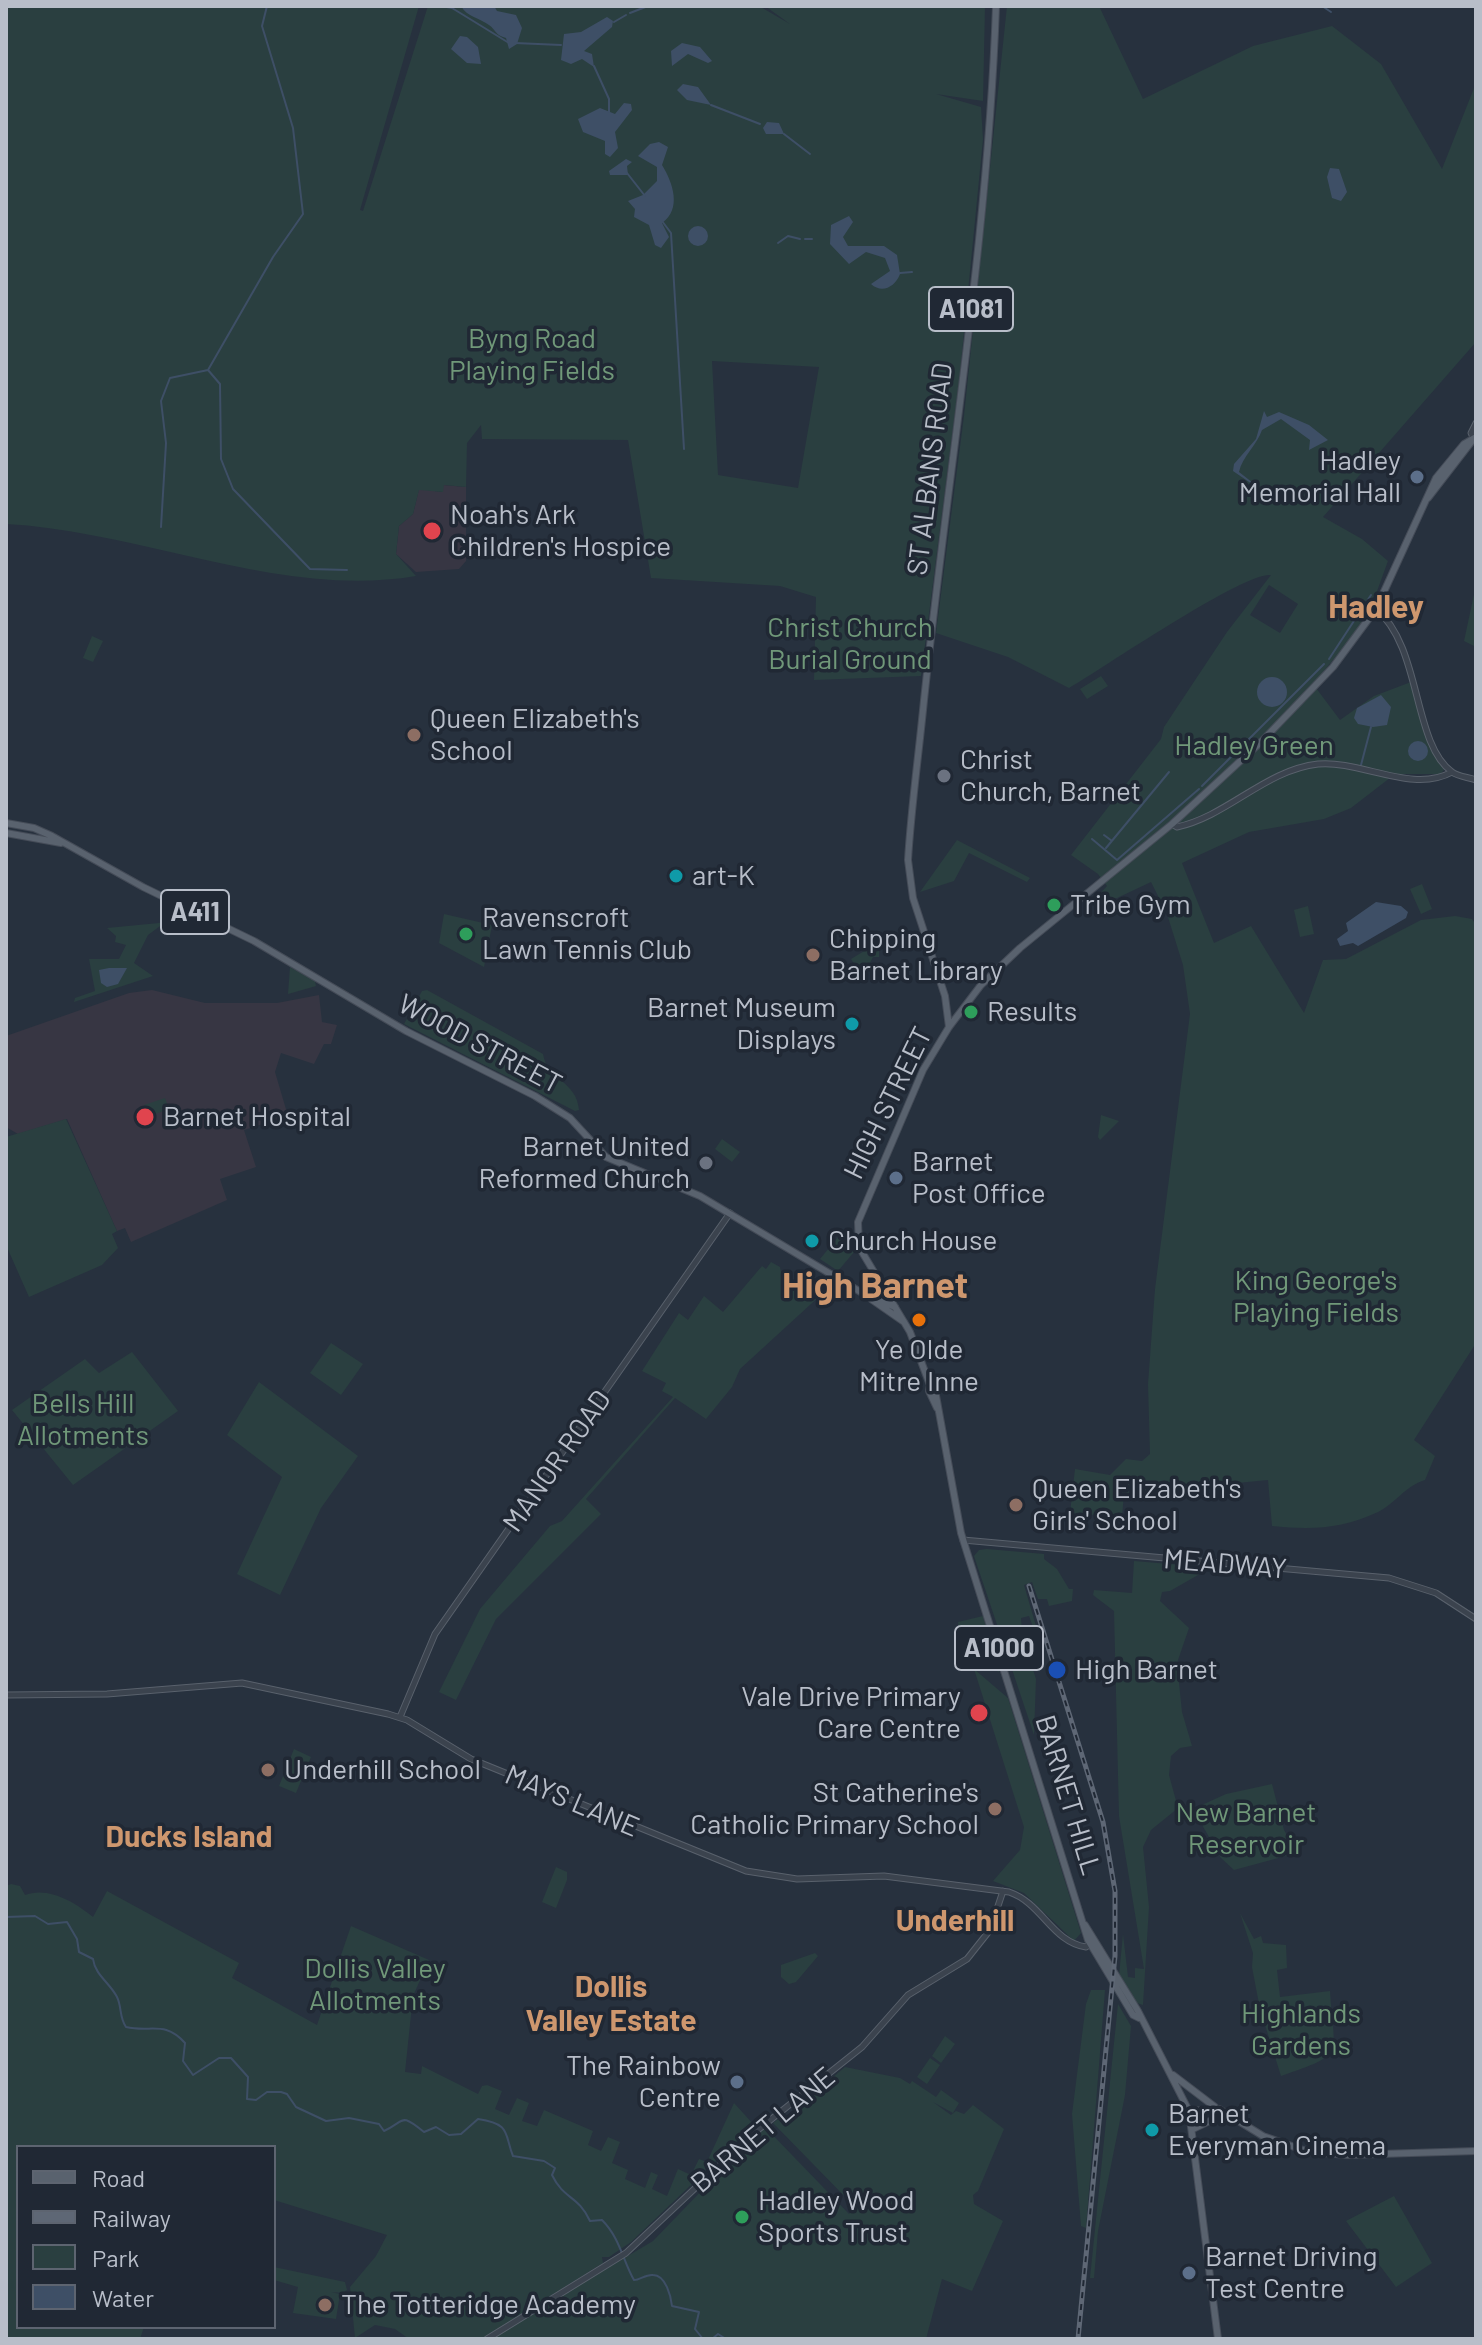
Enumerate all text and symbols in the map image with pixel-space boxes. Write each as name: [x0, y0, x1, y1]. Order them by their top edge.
road number: A1081: [929, 287, 1013, 331]
park label: Byng Road Playing Fields: [449, 322, 615, 388]
street label: ST ALBANS ROAD: [900, 361, 960, 577]
place label: Hadley Memorial Hall: [1239, 444, 1401, 510]
marker: Hadley Memorial Hall: [1408, 468, 1426, 486]
place label: Noah's Ark Children's Hospice: [450, 498, 671, 564]
marker: Noah's Ark Children's Hospice: [421, 520, 443, 542]
district label: Hadley: [1328, 588, 1424, 626]
park label: Christ Church Burial Ground: [767, 611, 933, 677]
place label: Queen Elizabeth's School: [430, 702, 640, 768]
marker: Queen Elizabeth's School: [405, 726, 423, 744]
park label: Hadley Green: [1174, 729, 1334, 763]
place label: Christ Church, Barnet: [960, 743, 1141, 809]
marker: Christ Church, Barnet: [935, 767, 953, 785]
place label: art-K: [692, 859, 755, 893]
marker: art-K: [667, 867, 685, 885]
place label: Tribe Gym: [1070, 888, 1191, 922]
road number: A411: [161, 890, 229, 934]
marker: Tribe Gym: [1045, 896, 1063, 914]
place label: Ravenscroft Lawn Tennis Club: [482, 901, 692, 967]
place label: Chipping Barnet Library: [829, 922, 1003, 988]
marker: Ravenscroft Lawn Tennis Club: [457, 925, 475, 943]
marker: Chipping Barnet Library: [804, 946, 822, 964]
street label: WOOD STREET: [392, 987, 568, 1101]
place label: Barnet Museum Displays: [647, 991, 836, 1057]
place label: Results: [987, 995, 1077, 1029]
marker: Results: [962, 1003, 980, 1021]
marker: Barnet Museum Displays: [843, 1015, 861, 1033]
street label: HIGH STREET: [837, 1021, 939, 1185]
place label: Barnet Hospital: [163, 1100, 351, 1134]
marker: Barnet Hospital: [134, 1106, 156, 1128]
place label: Barnet United Reformed Church: [479, 1130, 690, 1196]
place label: Barnet Post Office: [912, 1145, 1046, 1211]
marker: Barnet United Reformed Church: [697, 1154, 715, 1172]
marker: Barnet Post Office: [887, 1169, 905, 1187]
place label: Church House: [828, 1224, 997, 1258]
marker: Church House: [803, 1232, 821, 1250]
district label: High Barnet: [782, 1264, 968, 1308]
park label: King George's Playing Fields: [1233, 1264, 1399, 1330]
marker: Ye Olde Mitre Inne: [910, 1311, 928, 1329]
place label: Ye Olde Mitre Inne: [859, 1333, 979, 1399]
street label: MANOR ROAD: [496, 1384, 618, 1538]
park label: Bells Hill Allotments: [17, 1387, 149, 1453]
place label: Queen Elizabeth's Girls' School: [1032, 1472, 1242, 1538]
marker: Queen Elizabeth's Girls' School: [1007, 1496, 1025, 1514]
street label: MEADWAY: [1162, 1542, 1288, 1586]
road number: A1000: [955, 1626, 1043, 1670]
place label: High Barnet: [1075, 1653, 1218, 1687]
marker: High Barnet: [1046, 1659, 1068, 1681]
place label: Vale Drive Primary Care Centre: [741, 1680, 961, 1746]
marker: Vale Drive Primary Care Centre: [968, 1702, 990, 1724]
street label: BARNET HILL: [1028, 1711, 1108, 1879]
place label: Underhill School: [284, 1753, 481, 1787]
street label: MAYS LANE: [500, 1758, 644, 1844]
marker: Underhill School: [259, 1761, 277, 1779]
place label: St Catherine's Catholic Primary School: [690, 1776, 979, 1842]
park label: New Barnet Reservoir: [1176, 1796, 1316, 1862]
marker: St Catherine's Catholic Primary School: [986, 1800, 1004, 1818]
district label: Ducks Island: [106, 1819, 272, 1855]
district label: Underhill: [896, 1903, 1014, 1939]
park label: Dollis Valley Allotments: [304, 1952, 446, 2018]
district label: Dollis Valley Estate: [525, 1969, 697, 2040]
park label: Highlands Gardens: [1241, 1997, 1361, 2063]
place label: The Rainbow Centre: [566, 2049, 721, 2115]
street label: BARNET LANE: [684, 2060, 842, 2200]
marker: The Rainbow Centre: [728, 2073, 746, 2091]
place label: Barnet Everyman Cinema: [1168, 2097, 1386, 2163]
marker: Barnet Everyman Cinema: [1143, 2121, 1161, 2139]
legend: [16, 2145, 276, 2329]
text: Road: [92, 2163, 145, 2192]
place label: Hadley Wood Sports Trust: [758, 2184, 914, 2250]
text: Railway: [92, 2203, 171, 2232]
marker: Hadley Wood Sports Trust: [733, 2208, 751, 2226]
place label: Barnet Driving Test Centre: [1205, 2240, 1377, 2306]
text: Park: [92, 2243, 139, 2272]
marker: Barnet Driving Test Centre: [1180, 2264, 1198, 2282]
text: Water: [92, 2283, 154, 2312]
place label: The Totteridge Academy: [341, 2288, 636, 2322]
marker: The Totteridge Academy: [316, 2296, 334, 2314]

